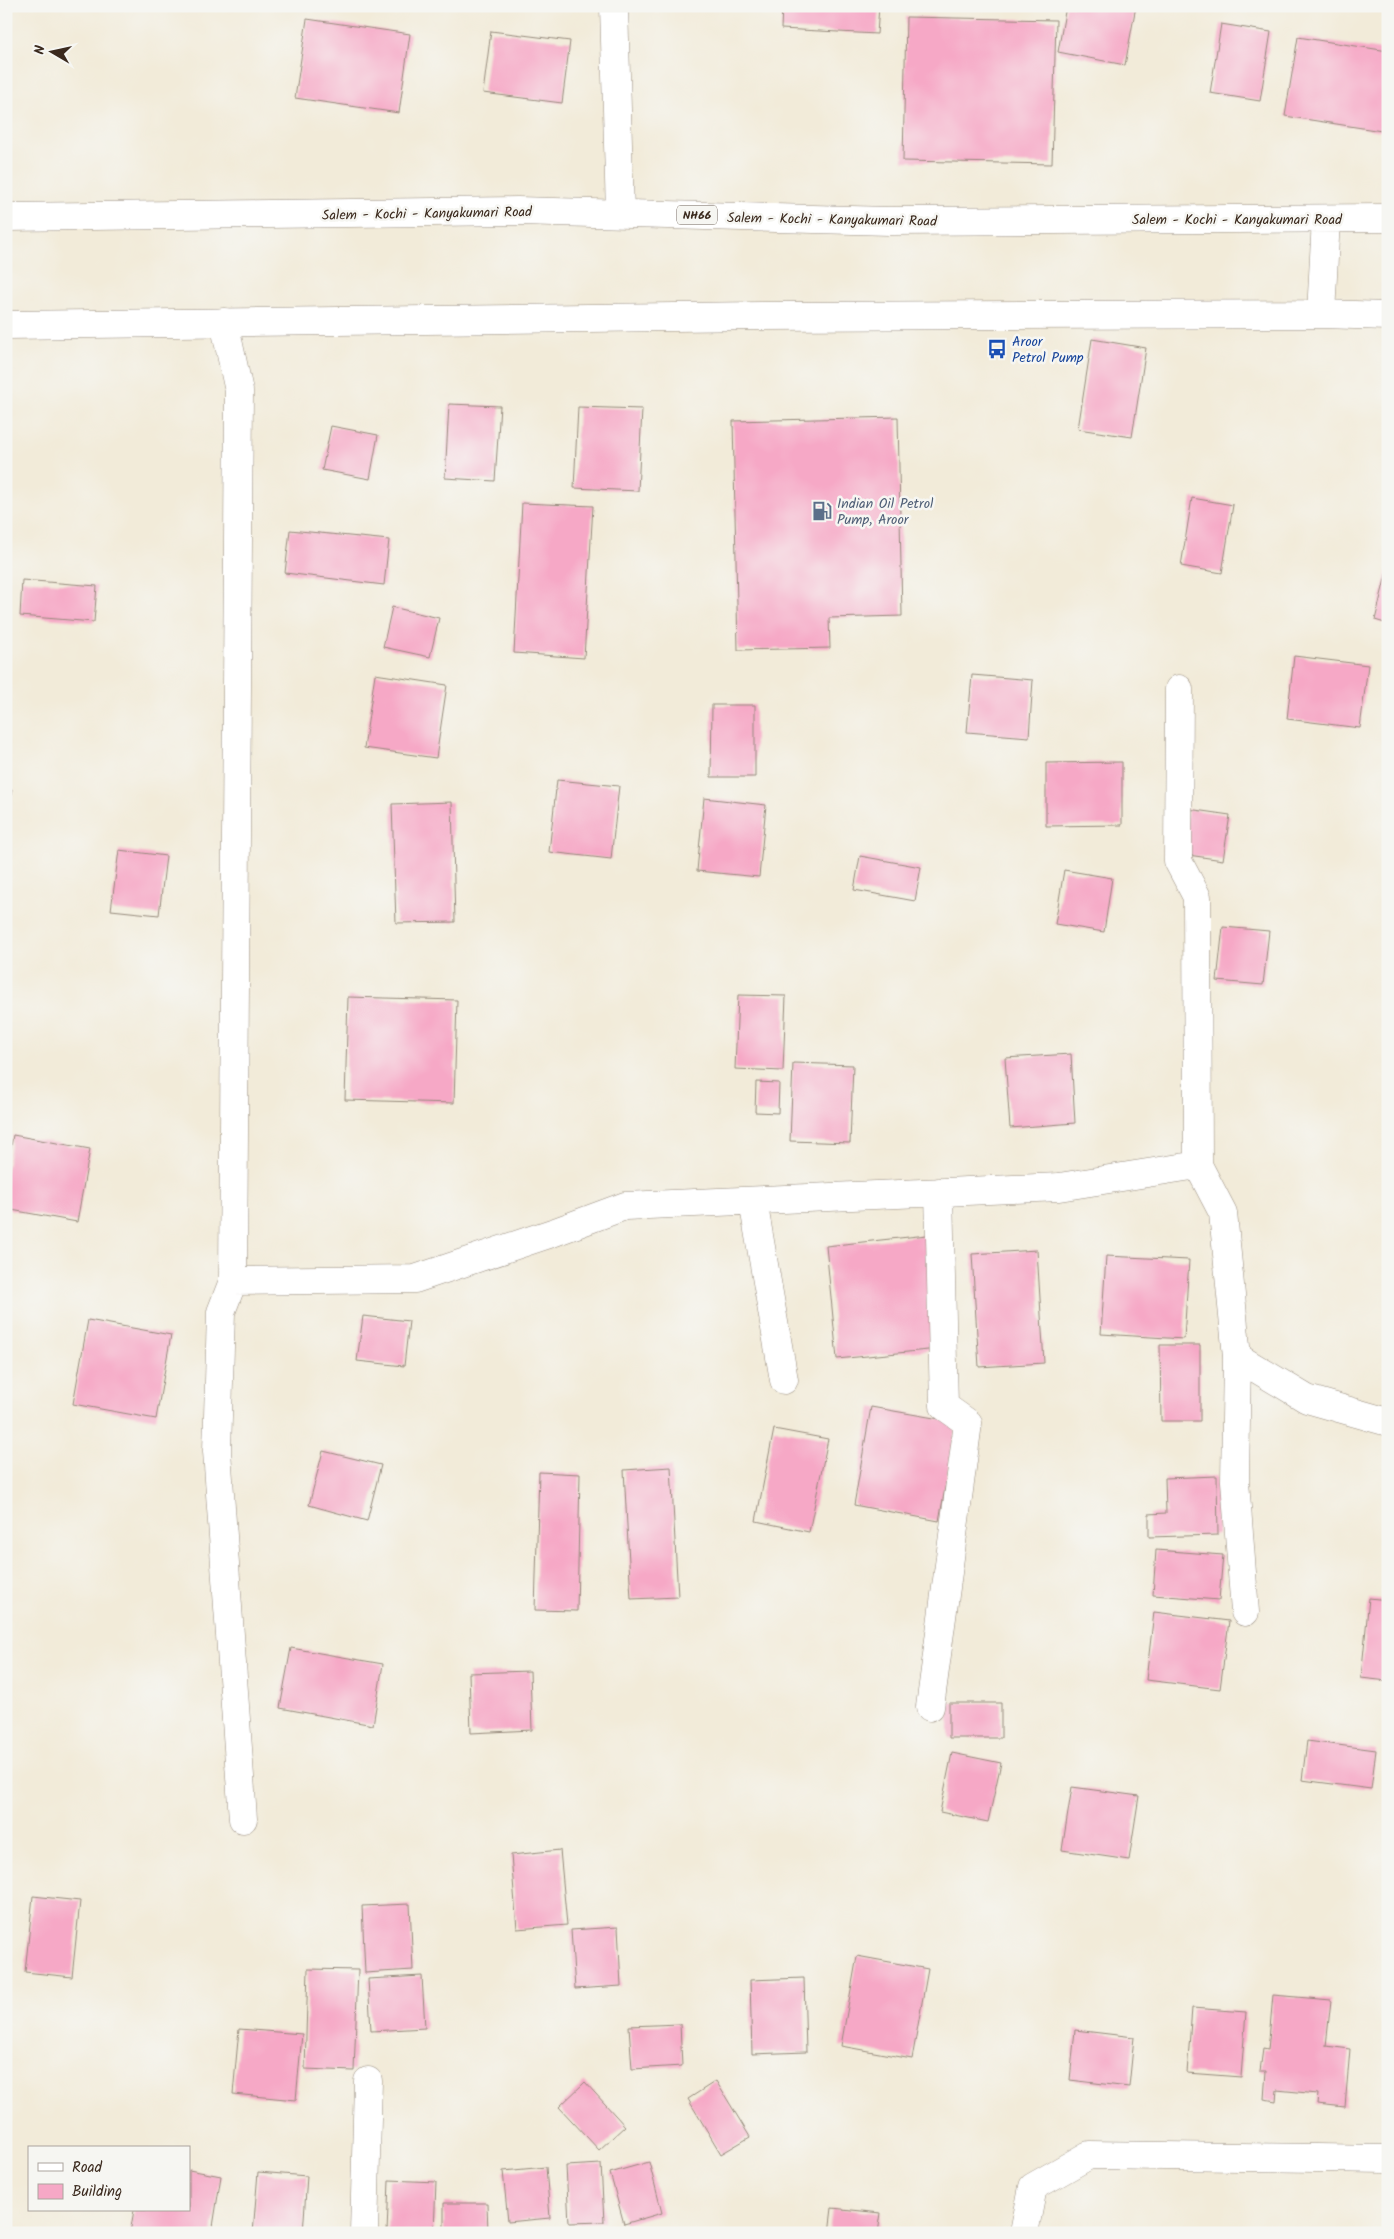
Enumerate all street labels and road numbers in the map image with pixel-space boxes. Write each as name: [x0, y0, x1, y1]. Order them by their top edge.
street label: Salem - Kochi - Kanyakumari Road: [322, 201, 533, 227]
road number: NH66: [677, 206, 717, 224]
street label: Salem - Kochi - Kanyakumari Road: [727, 207, 938, 233]
street label: Salem - Kochi - Kanyakumari Road: [1132, 209, 1343, 231]

